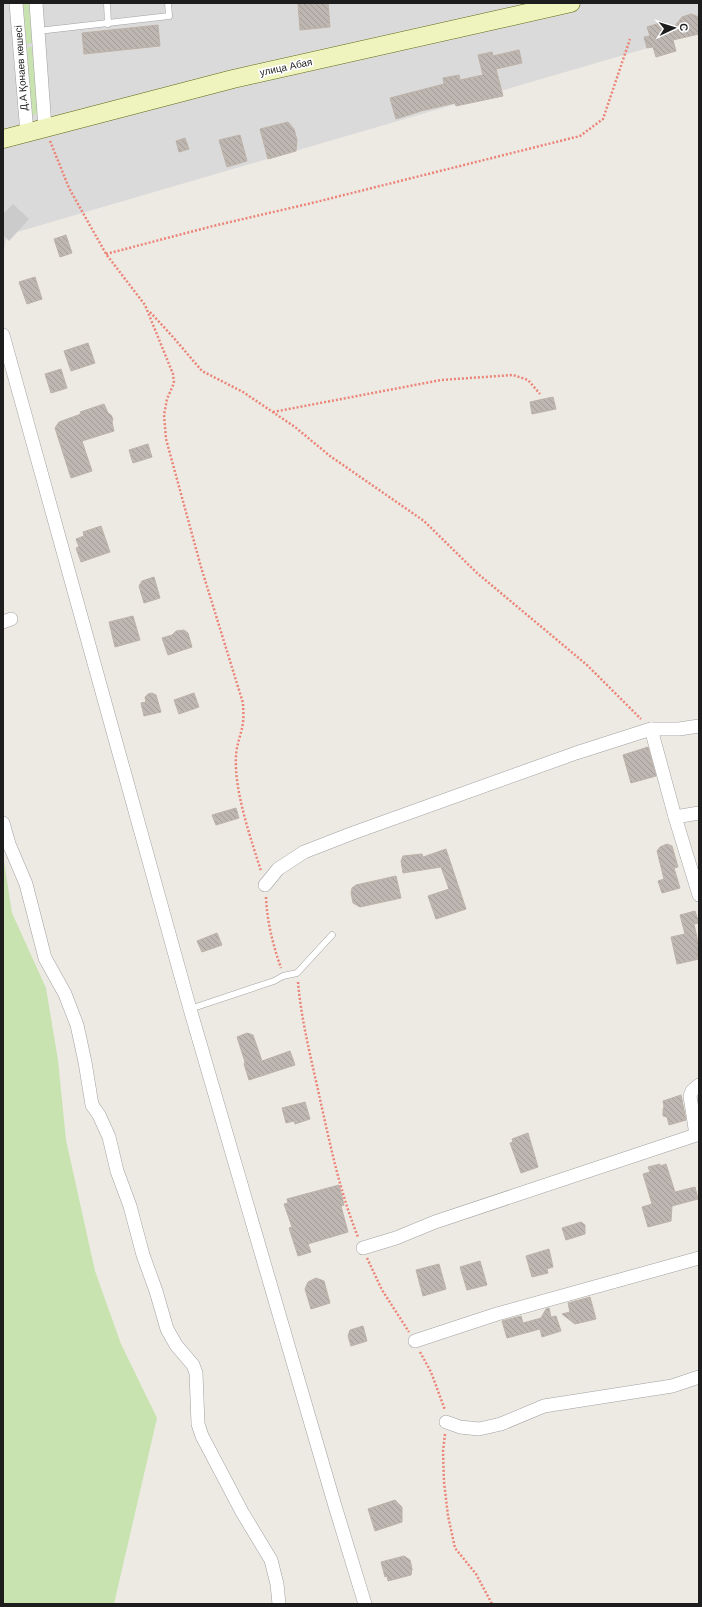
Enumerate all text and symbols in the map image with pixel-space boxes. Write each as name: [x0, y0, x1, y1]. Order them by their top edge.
north arrow: [654, 8, 694, 48]
text: С: [678, 23, 690, 32]
street label: Д.А Қонаев көшесі: [13, 25, 29, 111]
street label: улица Абая: [259, 56, 313, 78]

